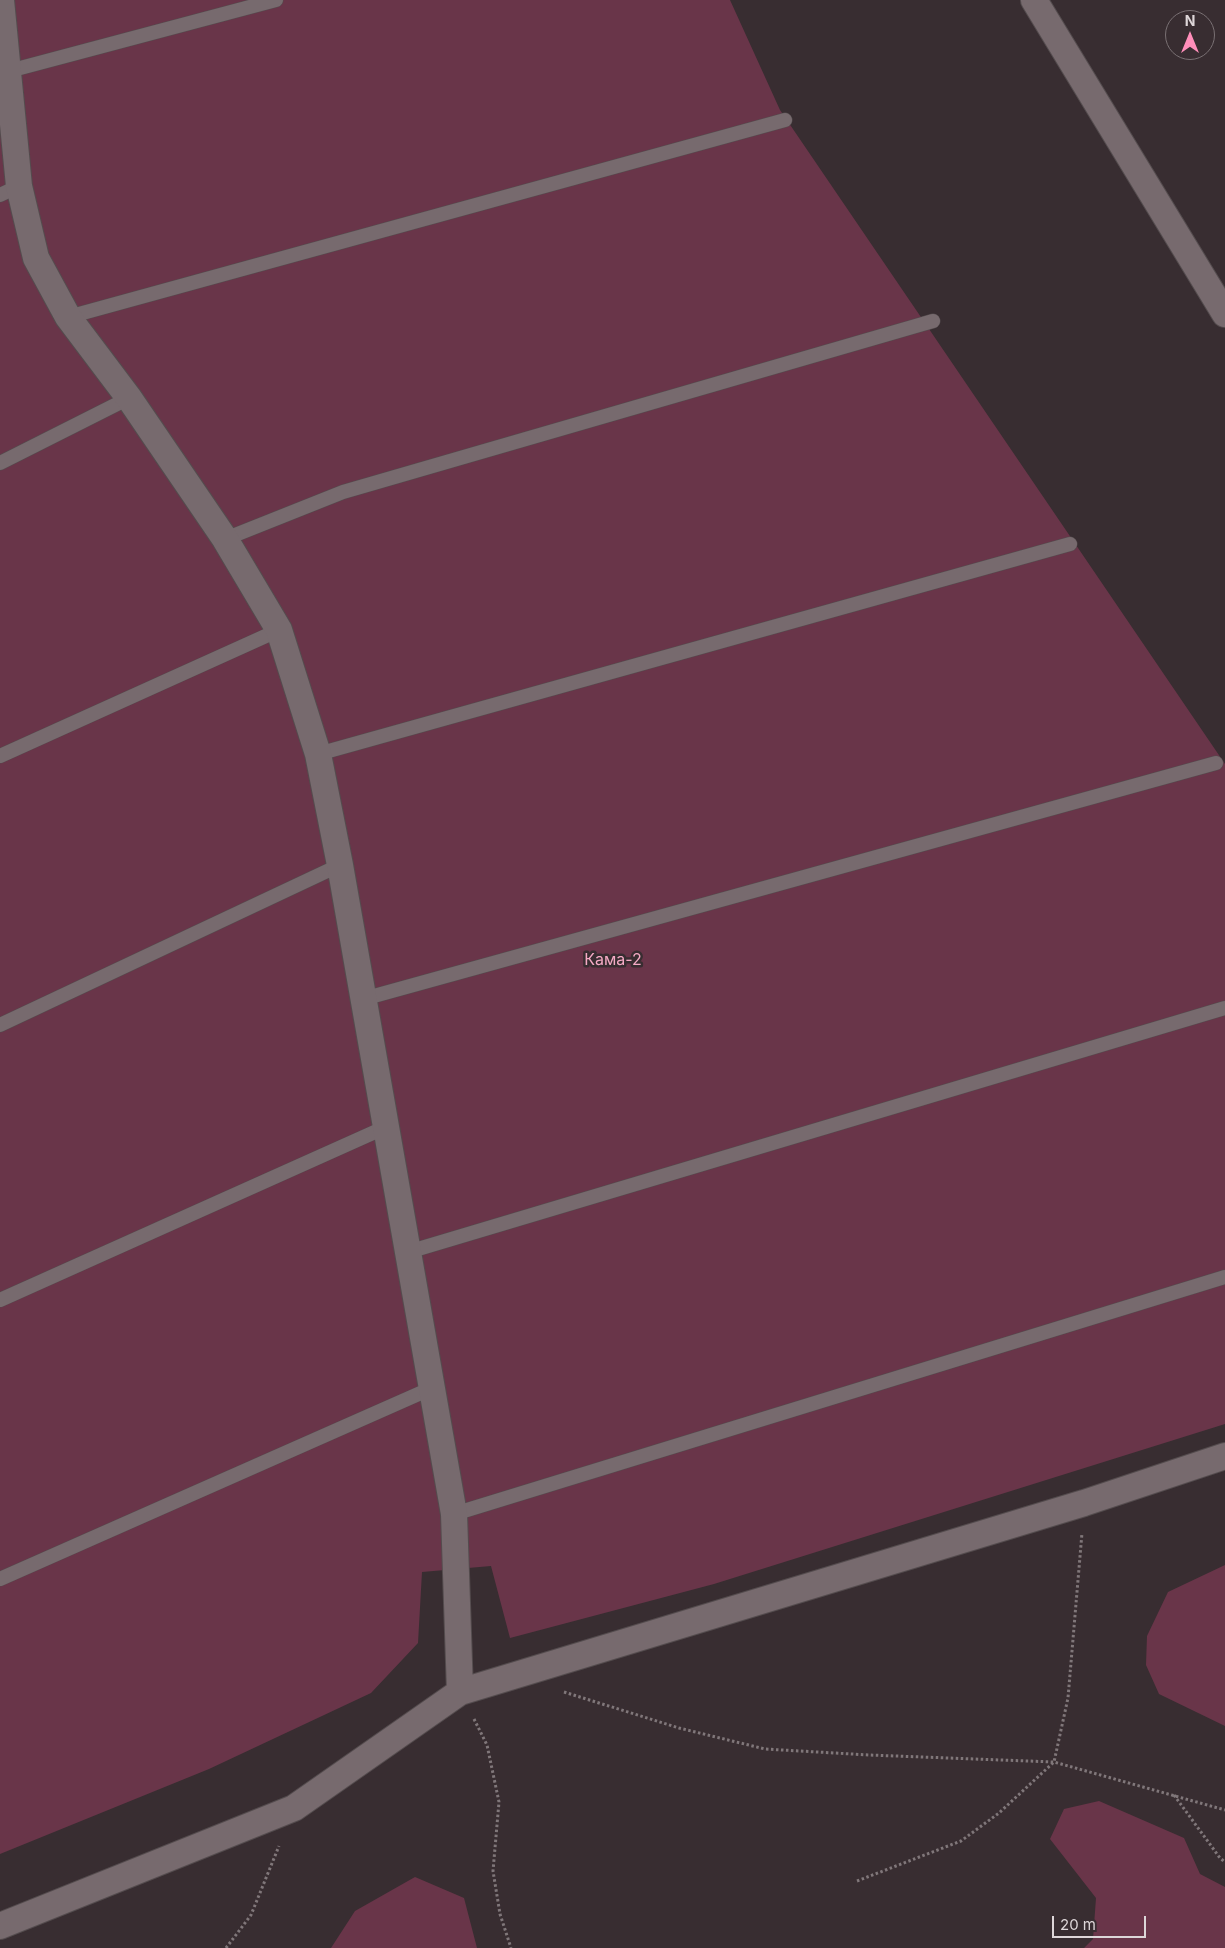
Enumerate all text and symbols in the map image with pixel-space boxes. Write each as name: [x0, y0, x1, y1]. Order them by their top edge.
north arrow: [1165, 10, 1215, 60]
text: N: [1185, 12, 1195, 29]
park label: Кама-2: [584, 950, 642, 970]
scale bar: [1055, 1906, 1149, 1938]
text: 20 m: [1060, 1915, 1096, 1934]

